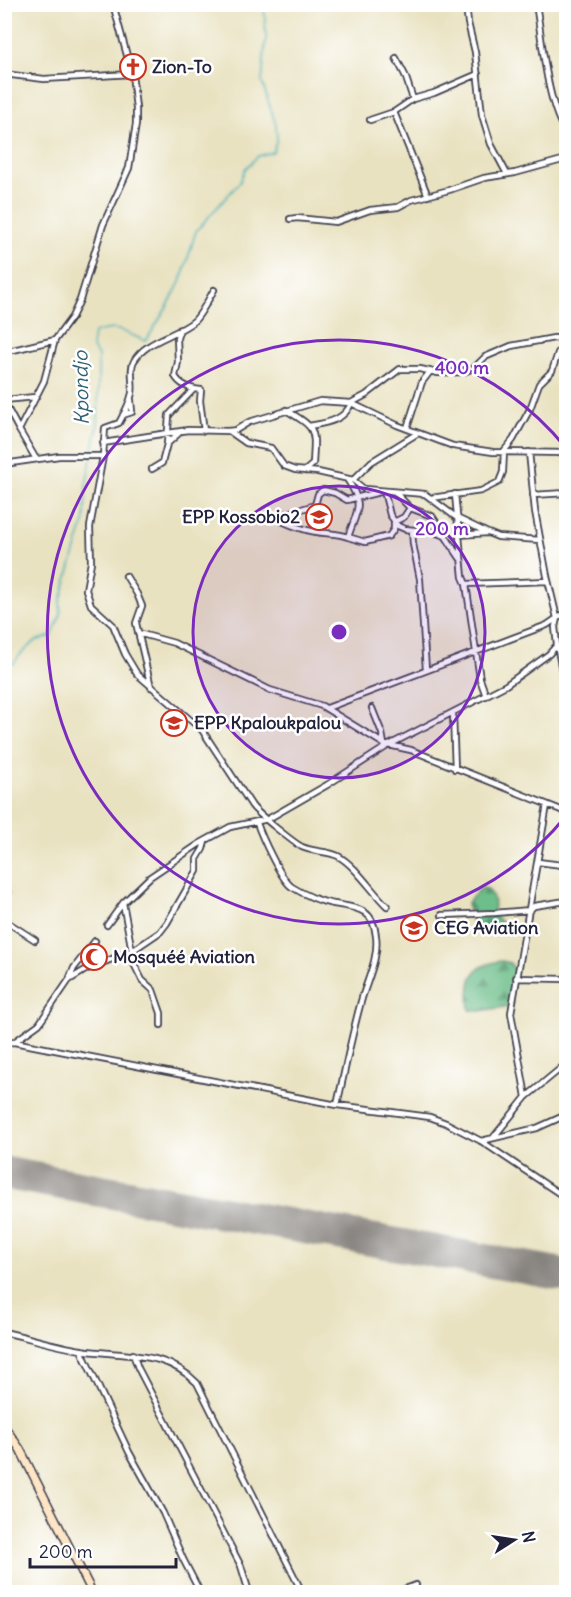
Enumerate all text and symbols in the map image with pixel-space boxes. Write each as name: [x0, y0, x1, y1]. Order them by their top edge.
church icon: Zion-To: [118, 52, 148, 82]
place label: Zion-To: [152, 55, 212, 78]
water label: Kpondjo: [67, 349, 94, 425]
text: 400 m: [435, 356, 489, 379]
school or university icon: EPP Kossobio2: [304, 502, 334, 532]
place label: EPP Kossobio2: [182, 505, 300, 528]
text: 200 m: [415, 517, 469, 540]
centre of rings: [329, 622, 349, 642]
school or university icon: EPP Kpaloukpalou: [159, 708, 189, 738]
place label: EPP Kpaloukpalou: [194, 711, 342, 734]
school or university icon: CEG Aviation: [399, 913, 429, 943]
place label: CEG Aviation: [434, 916, 539, 939]
mosque icon: Mosquéé Aviation: [79, 942, 109, 972]
place label: Mosquéé Aviation: [113, 945, 256, 968]
north arrow: [484, 1510, 544, 1570]
text: N: [518, 1529, 540, 1544]
scale bar: [30, 1531, 176, 1569]
text: 200 m: [39, 1540, 93, 1563]

